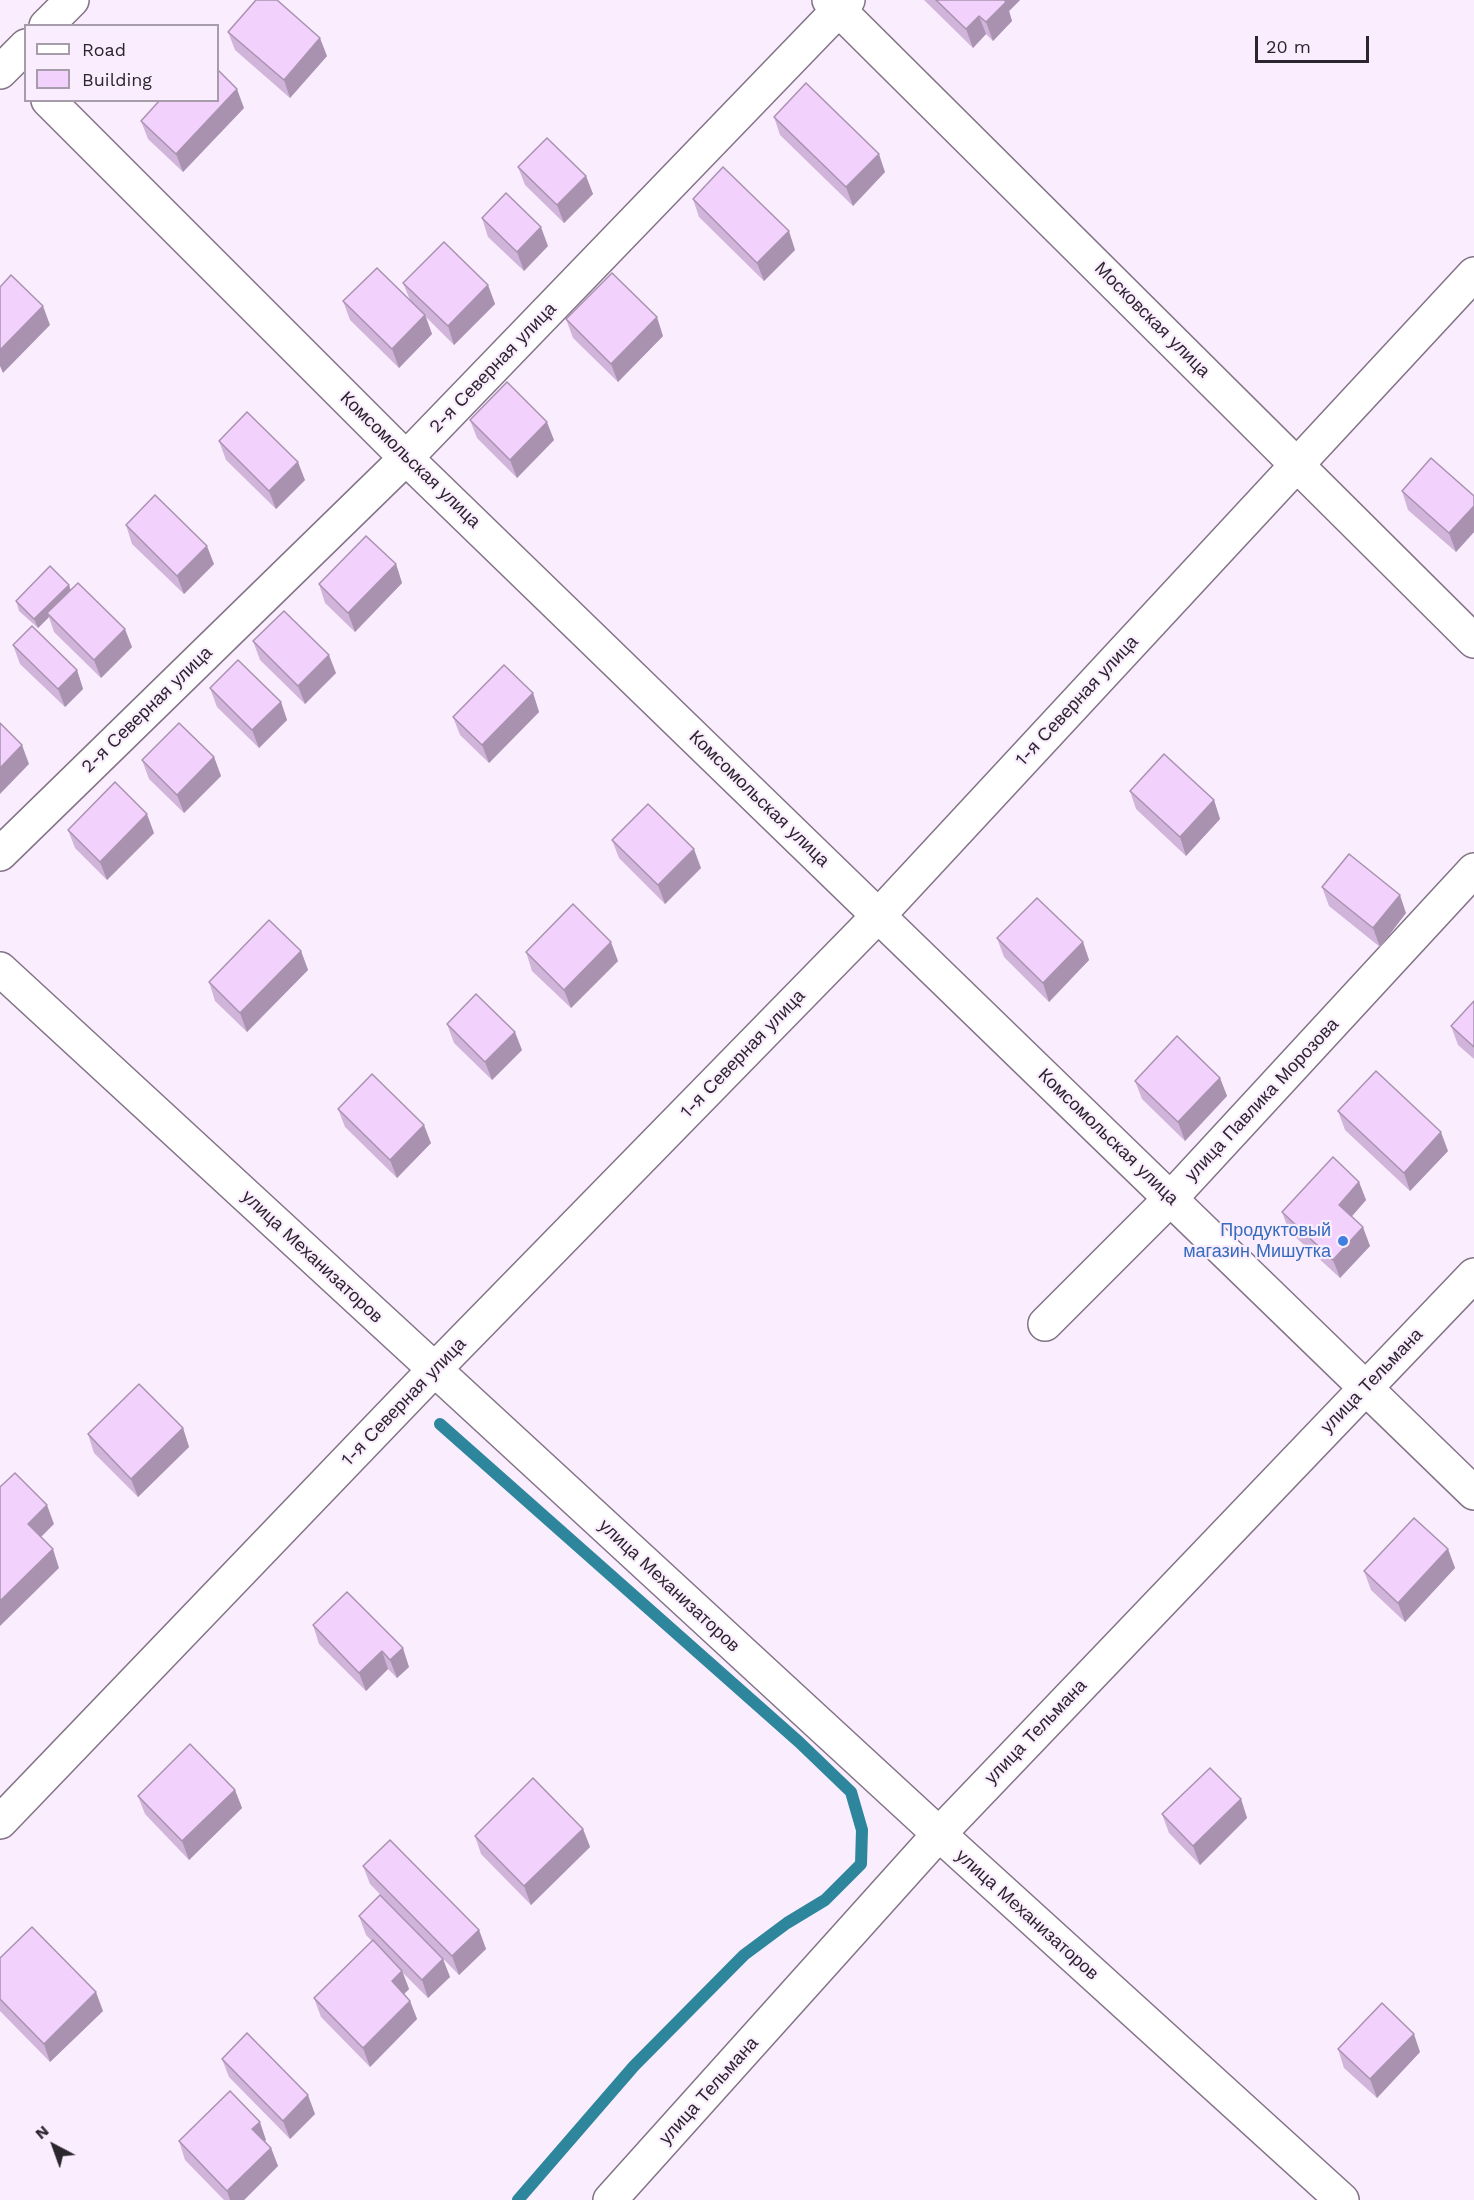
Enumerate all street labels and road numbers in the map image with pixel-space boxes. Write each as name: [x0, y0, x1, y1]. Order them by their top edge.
street label: Московская улица: [1090, 258, 1214, 382]
street label: 2-я Северная улица: [425, 298, 561, 438]
street label: Комсомольская улица: [335, 387, 485, 533]
street label: 1-я Северная улица: [1011, 632, 1143, 770]
street label: 2-я Северная улица: [77, 642, 217, 778]
street label: Комсомольская улица: [684, 726, 834, 872]
street label: 1-я Северная улица: [676, 985, 810, 1123]
street label: улица Павлика Морозова: [1181, 1014, 1343, 1186]
street label: Комсомольская улица: [1033, 1064, 1183, 1210]
street label: улица Механизаторов: [237, 1186, 387, 1328]
street label: улица Тельмана: [1317, 1324, 1427, 1438]
street label: 1-я Северная улица: [337, 1333, 471, 1471]
street label: улица Механизаторов: [594, 1515, 744, 1657]
street label: улица Тельмана: [981, 1675, 1091, 1789]
street label: улица Механизаторов: [951, 1845, 1103, 1985]
street label: улица Тельмана: [655, 2033, 763, 2149]

